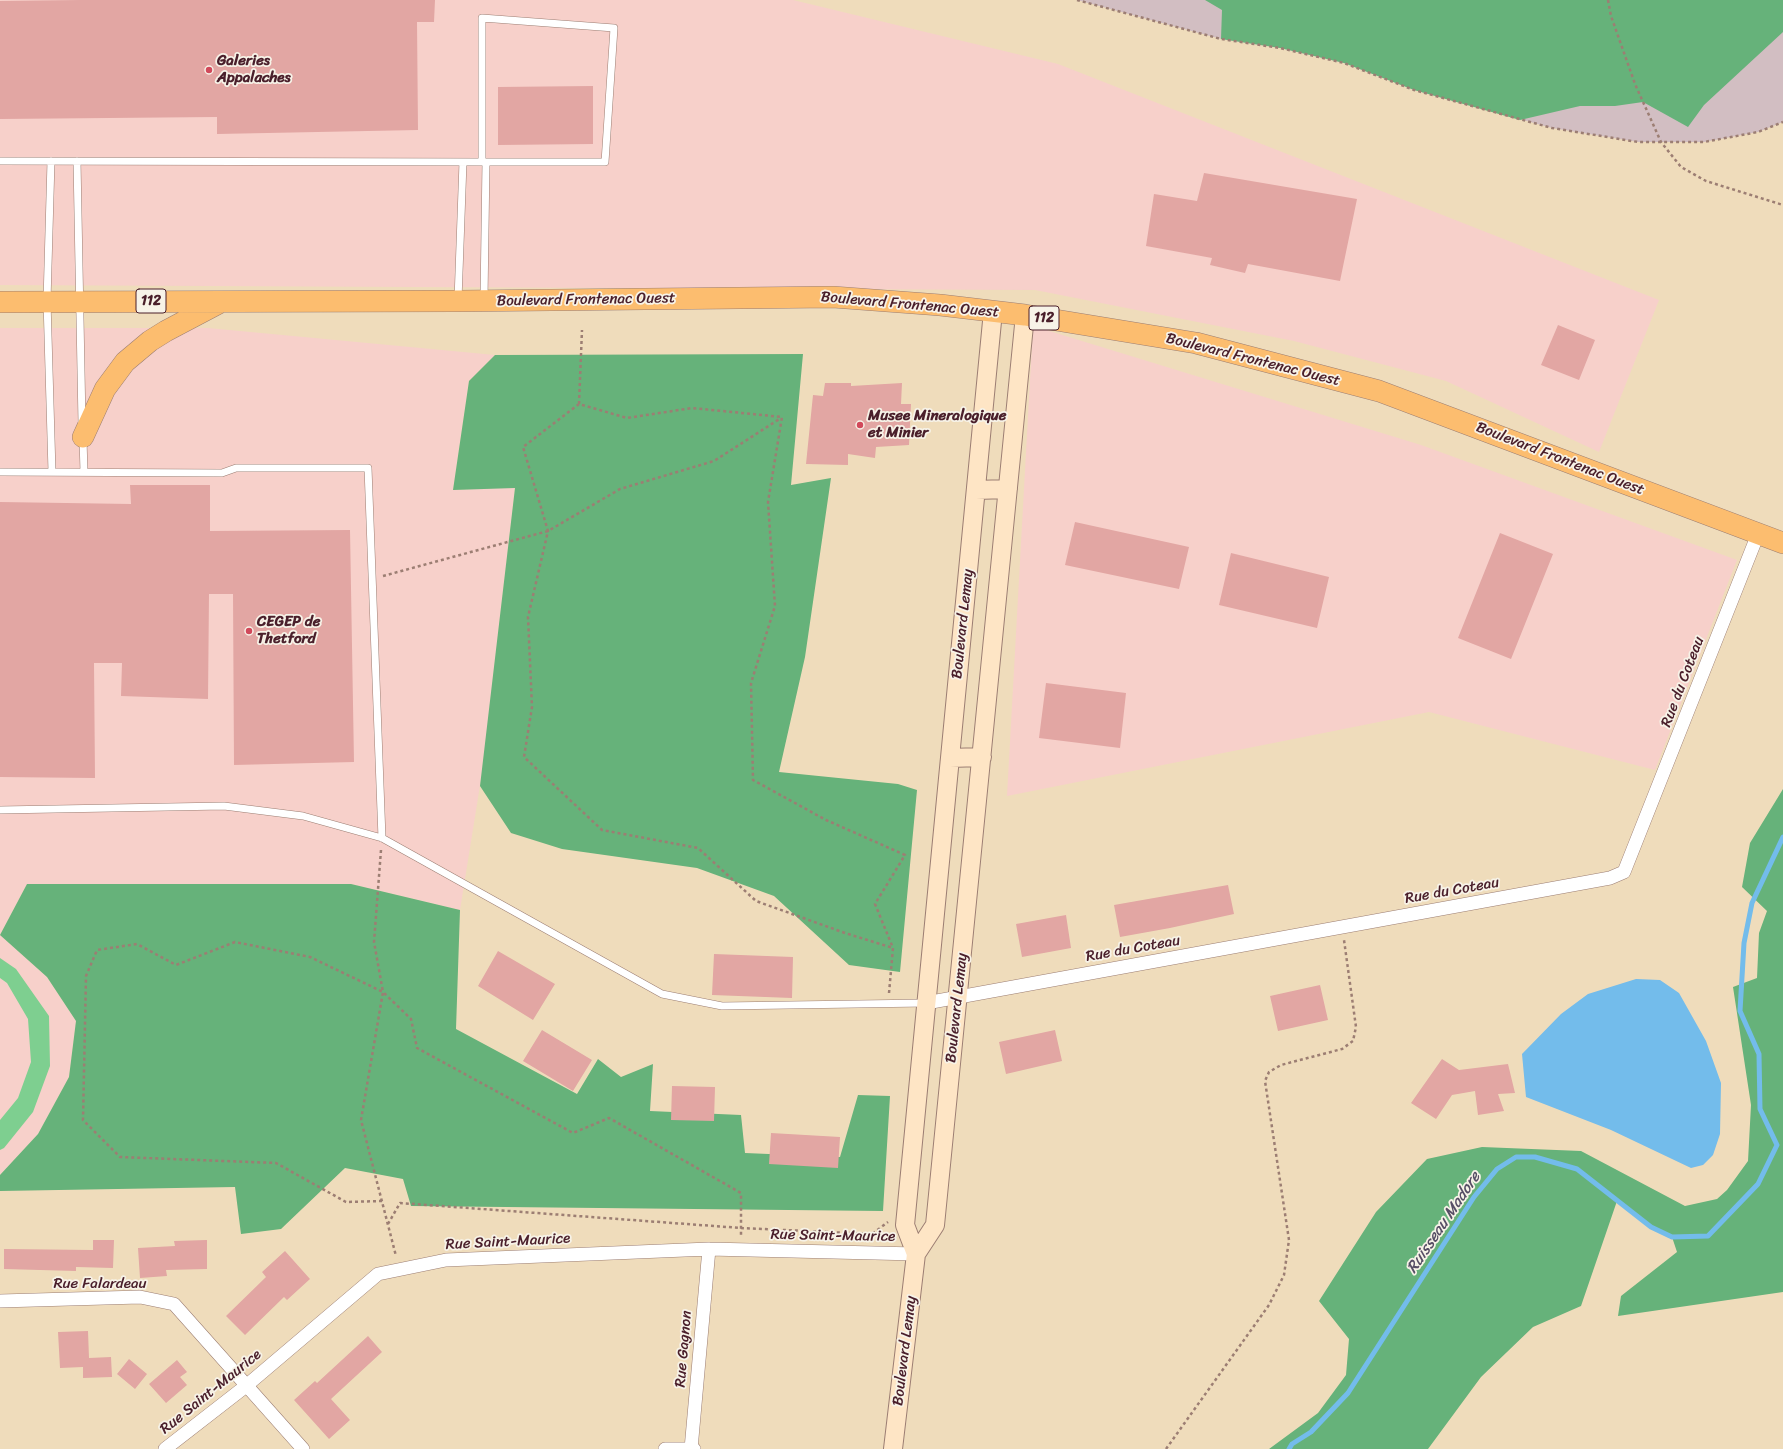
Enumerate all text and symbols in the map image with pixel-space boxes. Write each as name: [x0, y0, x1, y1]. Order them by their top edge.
place label: Galeries Appalaches: [217, 52, 291, 87]
marker: Galeries Appalaches: [204, 65, 214, 75]
street label: Boulevard Frontenac Ouest: [820, 288, 1000, 322]
road number: 112: [136, 289, 166, 313]
street label: Boulevard Frontenac Ouest: [496, 289, 676, 311]
road number: 112: [1029, 306, 1059, 330]
street label: Boulevard Frontenac Ouest: [1164, 330, 1342, 390]
place label: Musee Mineralogique et Minier: [868, 407, 1007, 442]
street label: Boulevard Frontenac Ouest: [1473, 419, 1647, 499]
marker: Musee Mineralogique et Minier: [855, 420, 865, 430]
street label: Boulevard Lemay: [948, 568, 978, 680]
place label: CEGEP de Thetford: [257, 613, 320, 648]
marker: CEGEP de Thetford: [244, 626, 254, 636]
street label: Rue du Coteau: [1658, 634, 1708, 730]
street label: Rue du Coteau: [1403, 874, 1501, 908]
street label: Rue du Coteau: [1084, 932, 1182, 966]
street label: Boulevard Lemay: [942, 952, 972, 1064]
water label: Ruisseau Madore: [1403, 1169, 1485, 1277]
street label: Rue Saint-Maurice: [770, 1226, 896, 1246]
street label: Rue Saint-Maurice: [445, 1230, 571, 1254]
street label: Rue Falardeau: [53, 1275, 147, 1293]
street label: Boulevard Lemay: [889, 1295, 921, 1407]
street label: Rue Gagnon: [672, 1310, 696, 1388]
street label: Rue Saint-Maurice: [157, 1346, 265, 1438]

